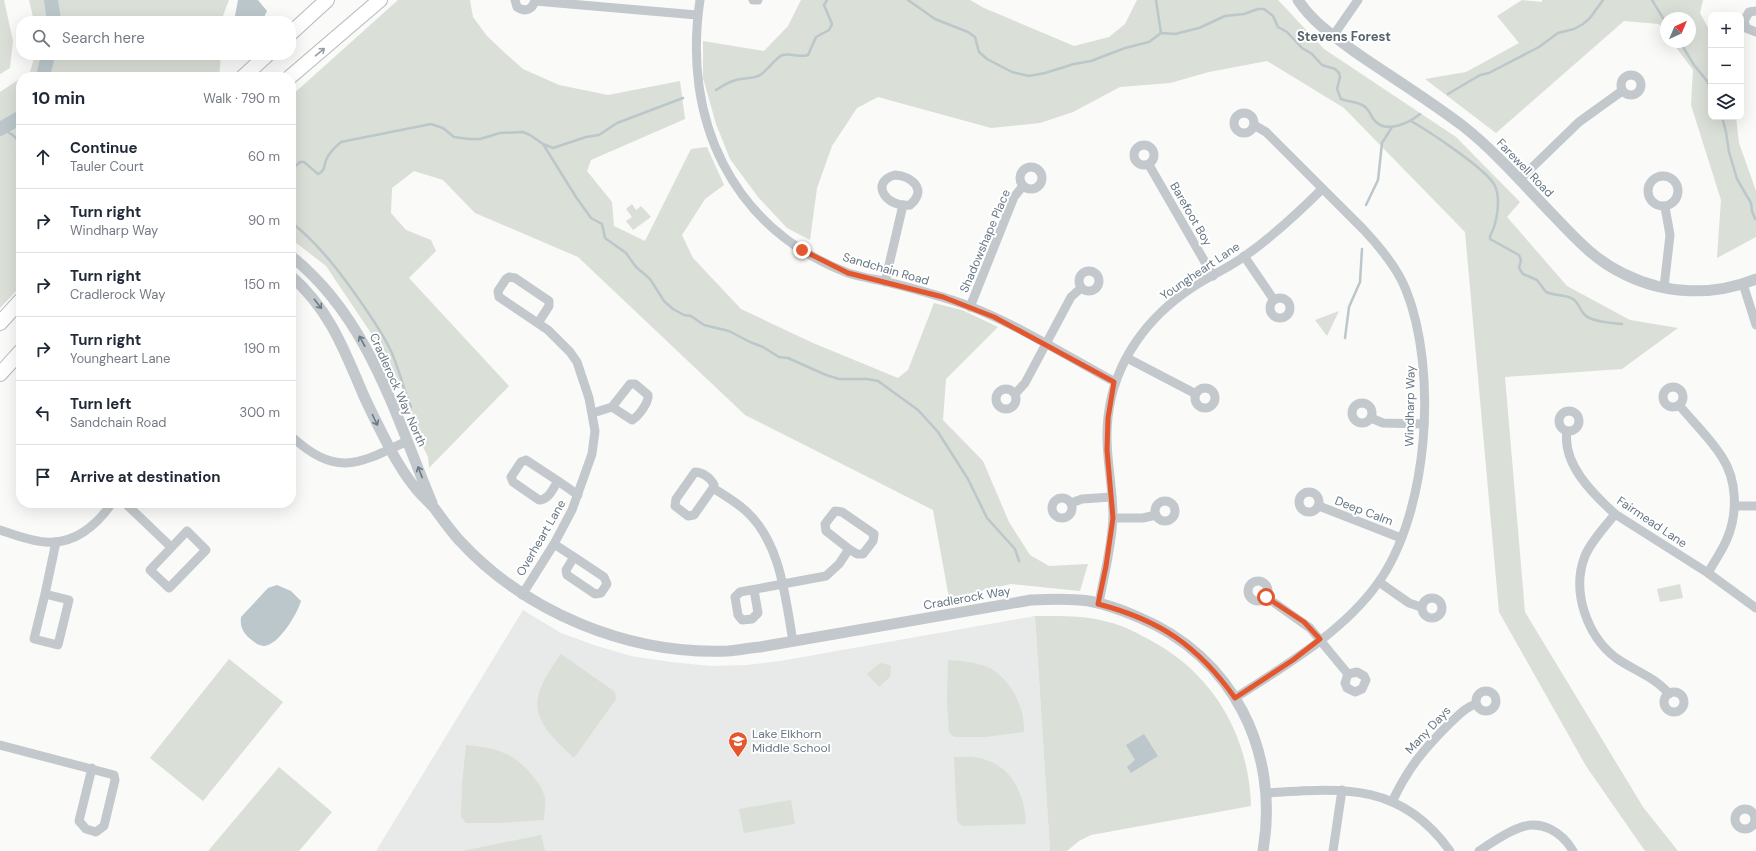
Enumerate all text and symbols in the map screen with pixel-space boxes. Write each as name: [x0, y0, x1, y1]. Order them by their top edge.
north arrow: [1660, 12, 1696, 48]
map controls: [1708, 12, 1744, 120]
button: +: [1708, 12, 1744, 48]
search box: [16, 16, 296, 60]
icon: search: [30, 27, 52, 49]
text: Search here: [62, 28, 145, 48]
district label: Stevens Forest: [1297, 28, 1391, 45]
one-way arrow: [314, 48, 325, 57]
button: −: [1708, 48, 1744, 84]
button: layers: [1708, 84, 1744, 120]
text: 10 min: [32, 87, 85, 109]
text: Walk · 790 m: [203, 90, 280, 107]
street label: Farewell Road: [1493, 135, 1557, 201]
text: Continue: [70, 138, 138, 158]
icon: ahead: [32, 146, 54, 168]
text: 60 m: [248, 148, 280, 165]
text: Tauler Court: [70, 158, 144, 175]
street label: Barefoot Boy: [1166, 179, 1216, 249]
street label: Shadowshape Place: [956, 187, 1014, 295]
text: Turn right: [70, 202, 141, 222]
icon: right: [32, 210, 54, 232]
text: 90 m: [248, 212, 280, 229]
text: Windharp Way: [70, 222, 158, 239]
street label: Youngheart Lane: [1157, 238, 1243, 304]
route end: [793, 241, 811, 259]
street label: Sandchain Road: [841, 249, 931, 289]
text: Turn right: [70, 266, 141, 286]
icon: right: [32, 274, 54, 296]
text: 150 m: [244, 276, 280, 293]
text: Cradlerock Way: [70, 286, 165, 303]
one-way arrow: [314, 298, 322, 309]
text: Turn right: [70, 330, 141, 350]
street label: Cradlerock Way North: [366, 331, 430, 449]
one-way arrow: [358, 335, 366, 347]
icon: right: [32, 338, 54, 360]
text: 190 m: [244, 340, 280, 357]
text: Youngheart Lane: [70, 350, 170, 367]
street label: Windharp Way: [1401, 365, 1419, 447]
text: Turn left: [70, 394, 131, 414]
icon: left: [32, 402, 54, 424]
text: 300 m: [239, 404, 280, 421]
text: Sandchain Road: [70, 414, 167, 431]
one-way arrow: [372, 414, 379, 426]
icon: arrive: [32, 466, 54, 488]
text: Arrive at destination: [70, 467, 221, 487]
one-way arrow: [415, 467, 423, 479]
street label: Deep Calm: [1333, 493, 1395, 529]
street label: Fairmead Lane: [1614, 493, 1690, 551]
street label: Overheart Lane: [513, 497, 569, 579]
street label: Cradlerock Way: [922, 582, 1012, 614]
route start: [1257, 588, 1275, 606]
street label: Many Days: [1402, 703, 1454, 757]
place label: Lake Elkhorn Middle School: [752, 726, 830, 756]
school or university icon: Lake Elkhorn Middle School: [727, 730, 749, 758]

